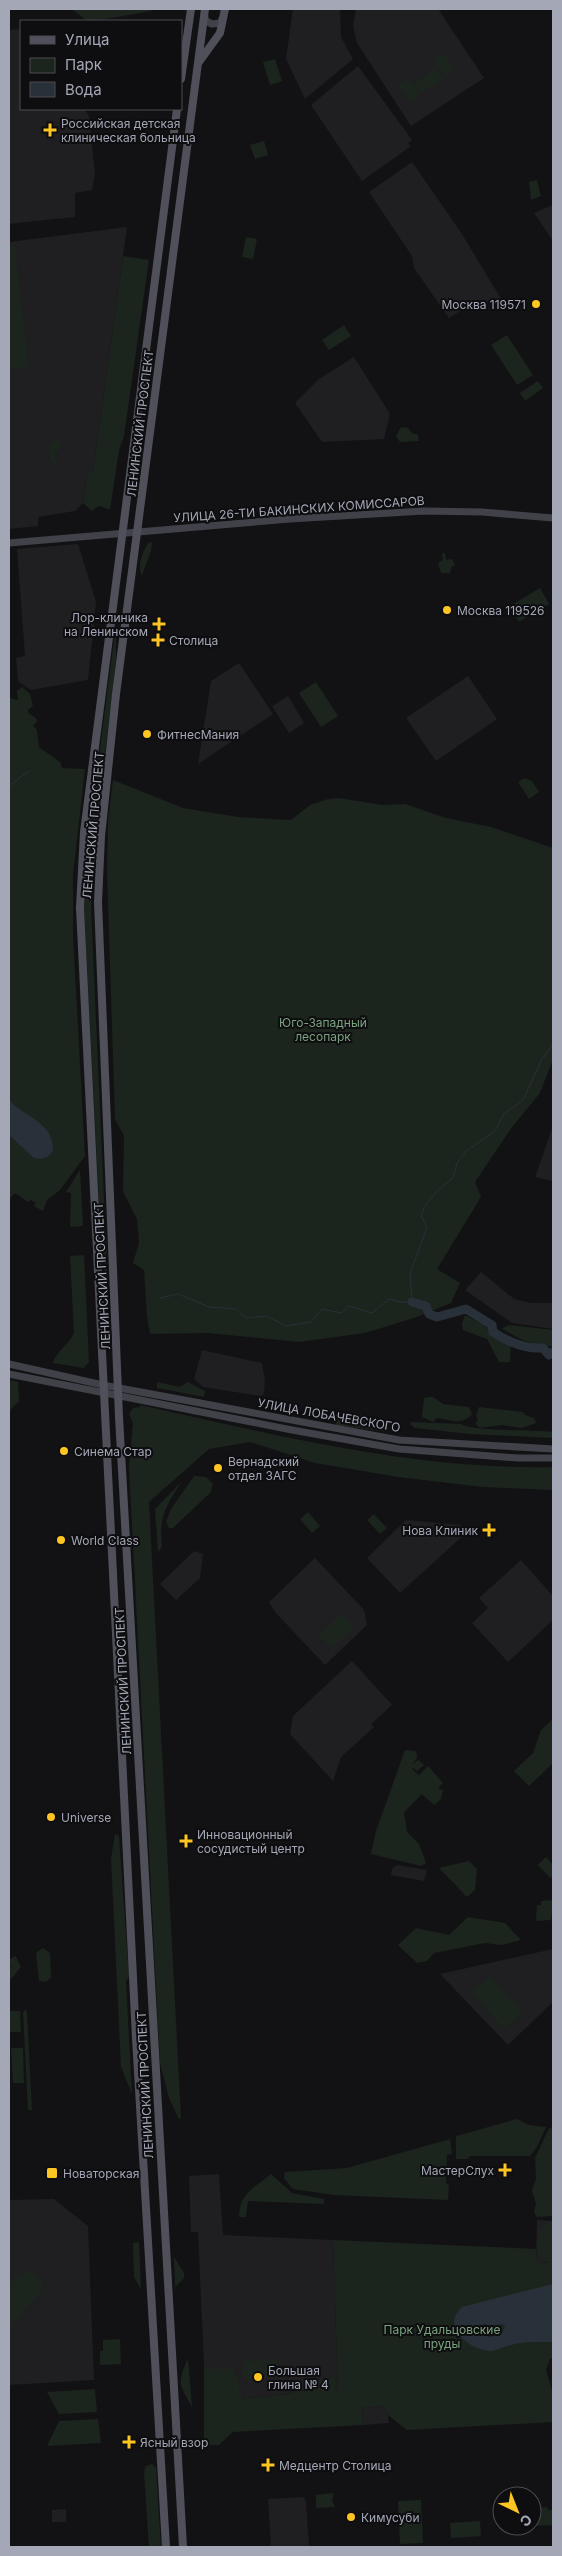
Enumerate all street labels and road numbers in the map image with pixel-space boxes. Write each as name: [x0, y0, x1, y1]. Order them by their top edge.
street label: ЛЕНИНСКИЙ ПРОСПЕКТ: [124, 348, 156, 497]
street label: УЛИЦА 26-ТИ БАКИНСКИХ КОМИССАРОВ: [173, 493, 425, 525]
street label: ЛЕНИНСКИЙ ПРОСПЕКТ: [79, 750, 107, 899]
street label: ЛЕНИНСКИЙ ПРОСПЕКТ: [91, 1202, 113, 1350]
street label: УЛИЦА ЛОБАЧЕВСКОГО: [256, 1395, 402, 1435]
street label: ЛЕНИНСКИЙ ПРОСПЕКТ: [112, 1607, 134, 1755]
street label: ЛЕНИНСКИЙ ПРОСПЕКТ: [134, 2011, 156, 2159]

